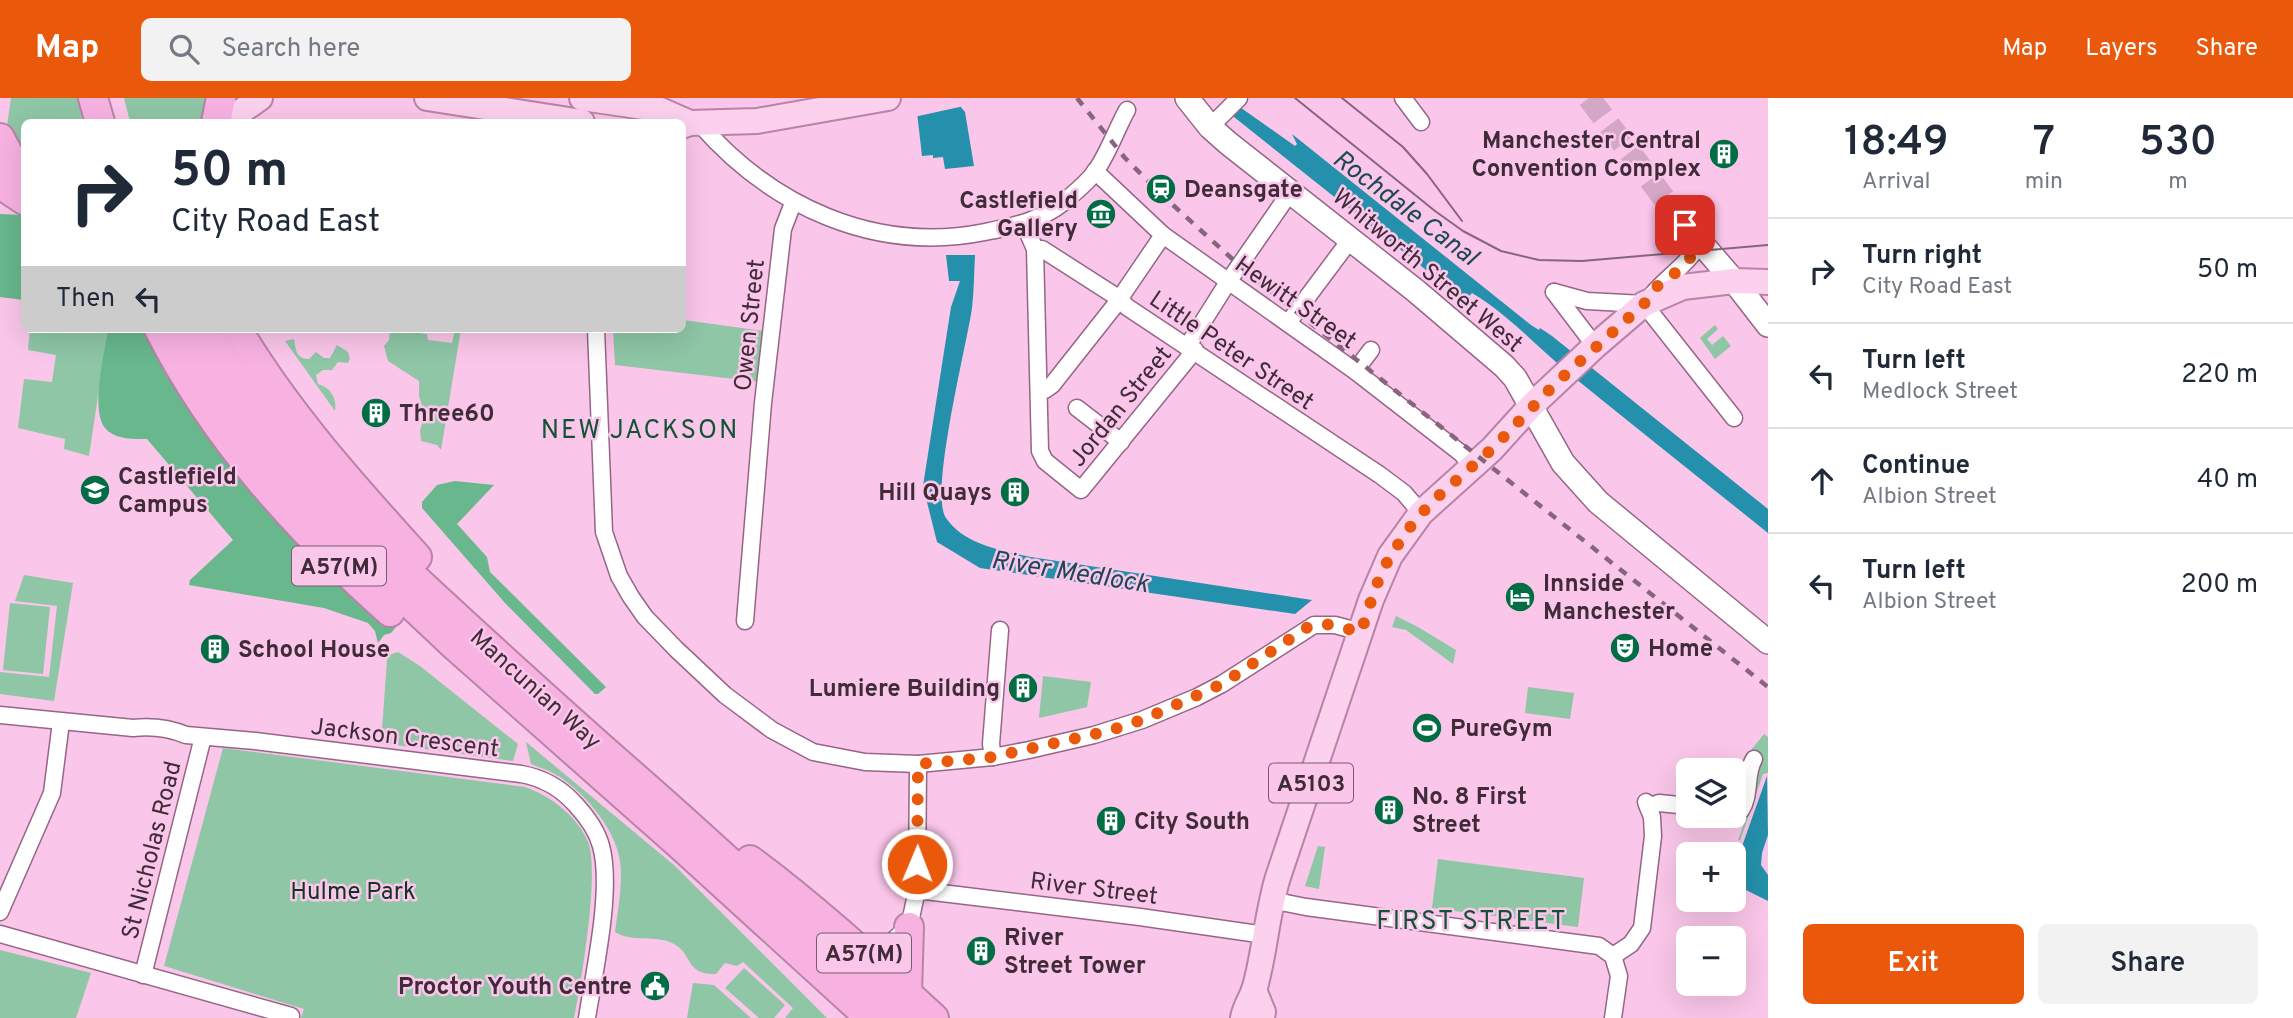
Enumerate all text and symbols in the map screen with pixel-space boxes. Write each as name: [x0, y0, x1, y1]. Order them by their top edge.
search box: [141, 18, 631, 81]
text: Map: [35, 28, 99, 70]
icon: search: [165, 30, 203, 68]
text: Search here: [221, 33, 360, 66]
text: Map: [2002, 34, 2047, 64]
text: Layers: [2085, 34, 2157, 64]
text: Share: [2195, 34, 2258, 64]
text: 18:49: [1844, 117, 1949, 170]
text: 7: [2033, 117, 2055, 170]
text: 530: [2139, 117, 2217, 170]
place label: Manchester Central Convention Complex: [1471, 127, 1701, 185]
building icon: Manchester Central Convention Complex: [1707, 137, 1741, 171]
text: 50 m: [171, 142, 288, 204]
water label: Rochdale Canal: [1325, 144, 1485, 275]
icon: right: [56, 147, 147, 238]
text: Arrival: [1862, 168, 1931, 197]
text: min: [2025, 168, 2063, 197]
text: m: [2168, 168, 2188, 197]
station icon: Deansgate: [1144, 172, 1178, 206]
place label: Deansgate: [1184, 176, 1303, 206]
street label: Whitworth Street West: [1325, 183, 1528, 360]
place label: Castlefield Gallery: [959, 187, 1078, 245]
pin: [1655, 195, 1715, 255]
museum icon: Castlefield Gallery: [1084, 197, 1118, 231]
text: City Road East: [171, 203, 380, 243]
icon: arrive: [1666, 206, 1704, 244]
text: Turn right: [1862, 240, 1982, 273]
street label: Hewitt Street: [1228, 251, 1362, 357]
icon: right: [1803, 252, 1841, 290]
text: 50 m: [2197, 254, 2258, 287]
street label: Owen Street: [729, 258, 773, 393]
text: City Road East: [1862, 273, 2012, 302]
icon: left: [129, 280, 167, 318]
text: Then: [56, 283, 115, 316]
street label: Little Peter Street: [1143, 285, 1319, 418]
street label: Jordan Street: [1064, 341, 1179, 474]
text: Turn left: [1862, 345, 1966, 378]
icon: left: [1803, 357, 1841, 395]
text: 220 m: [2181, 359, 2258, 392]
text: Medlock Street: [1862, 378, 2018, 407]
building icon: Three60: [359, 396, 393, 430]
place label: Three60: [399, 400, 495, 430]
district label: NEW JACKSON: [541, 415, 739, 448]
text: Continue: [1862, 450, 1970, 483]
icon: ahead: [1803, 462, 1841, 500]
place label: Castlefield Campus: [118, 463, 237, 521]
text: 40 m: [2197, 464, 2258, 497]
school or university icon: Castlefield Campus: [78, 473, 112, 507]
building icon: Hill Quays: [998, 475, 1032, 509]
place label: Hill Quays: [878, 479, 992, 509]
text: Albion Street: [1862, 483, 1997, 512]
water label: River Medlock: [989, 545, 1152, 602]
road number: A57(M): [292, 546, 386, 586]
text: Turn left: [1862, 555, 1966, 588]
icon: left: [1803, 567, 1841, 605]
text: 200 m: [2181, 569, 2258, 602]
place label: Innside Manchester: [1543, 570, 1675, 628]
hotel icon: Innside Manchester: [1503, 580, 1537, 614]
text: Albion Street: [1862, 588, 1997, 617]
street label: Mancunian Way: [463, 624, 607, 757]
theatre icon: Home: [1608, 631, 1642, 665]
building icon: School House: [198, 632, 232, 666]
place label: Home: [1648, 635, 1713, 665]
place label: School House: [238, 636, 390, 666]
building icon: Lumiere Building: [1006, 671, 1040, 705]
place label: Lumiere Building: [809, 675, 1000, 705]
sports icon: PureGym: [1410, 711, 1444, 745]
street label: Jackson Crescent: [309, 713, 501, 765]
place label: PureGym: [1450, 715, 1553, 745]
street label: St Nicholas Road: [116, 758, 190, 943]
map controls: [1676, 758, 1746, 996]
button: layers: [1676, 758, 1746, 828]
road number: A5103: [1269, 764, 1353, 803]
place label: No. 8 First Street: [1412, 783, 1527, 841]
building icon: No. 8 First Street: [1372, 793, 1406, 827]
building icon: City South: [1094, 804, 1128, 838]
place label: City South: [1134, 808, 1250, 838]
position arrow: [880, 827, 954, 901]
button: +: [1676, 842, 1746, 912]
street label: River Street: [1028, 867, 1159, 913]
park label: Hulme Park: [290, 878, 416, 908]
district label: FIRST STREET: [1376, 906, 1568, 939]
place label: River Street Tower: [1004, 924, 1146, 982]
button: Exit: [1803, 924, 2024, 1004]
button: Share: [2038, 924, 2258, 1004]
button: −: [1676, 926, 1746, 996]
road number: A57(M): [817, 933, 911, 972]
building icon: River Street Tower: [964, 934, 998, 968]
public building icon: Proctor Youth Centre: [638, 969, 672, 1003]
place label: Proctor Youth Centre: [398, 973, 632, 1003]

